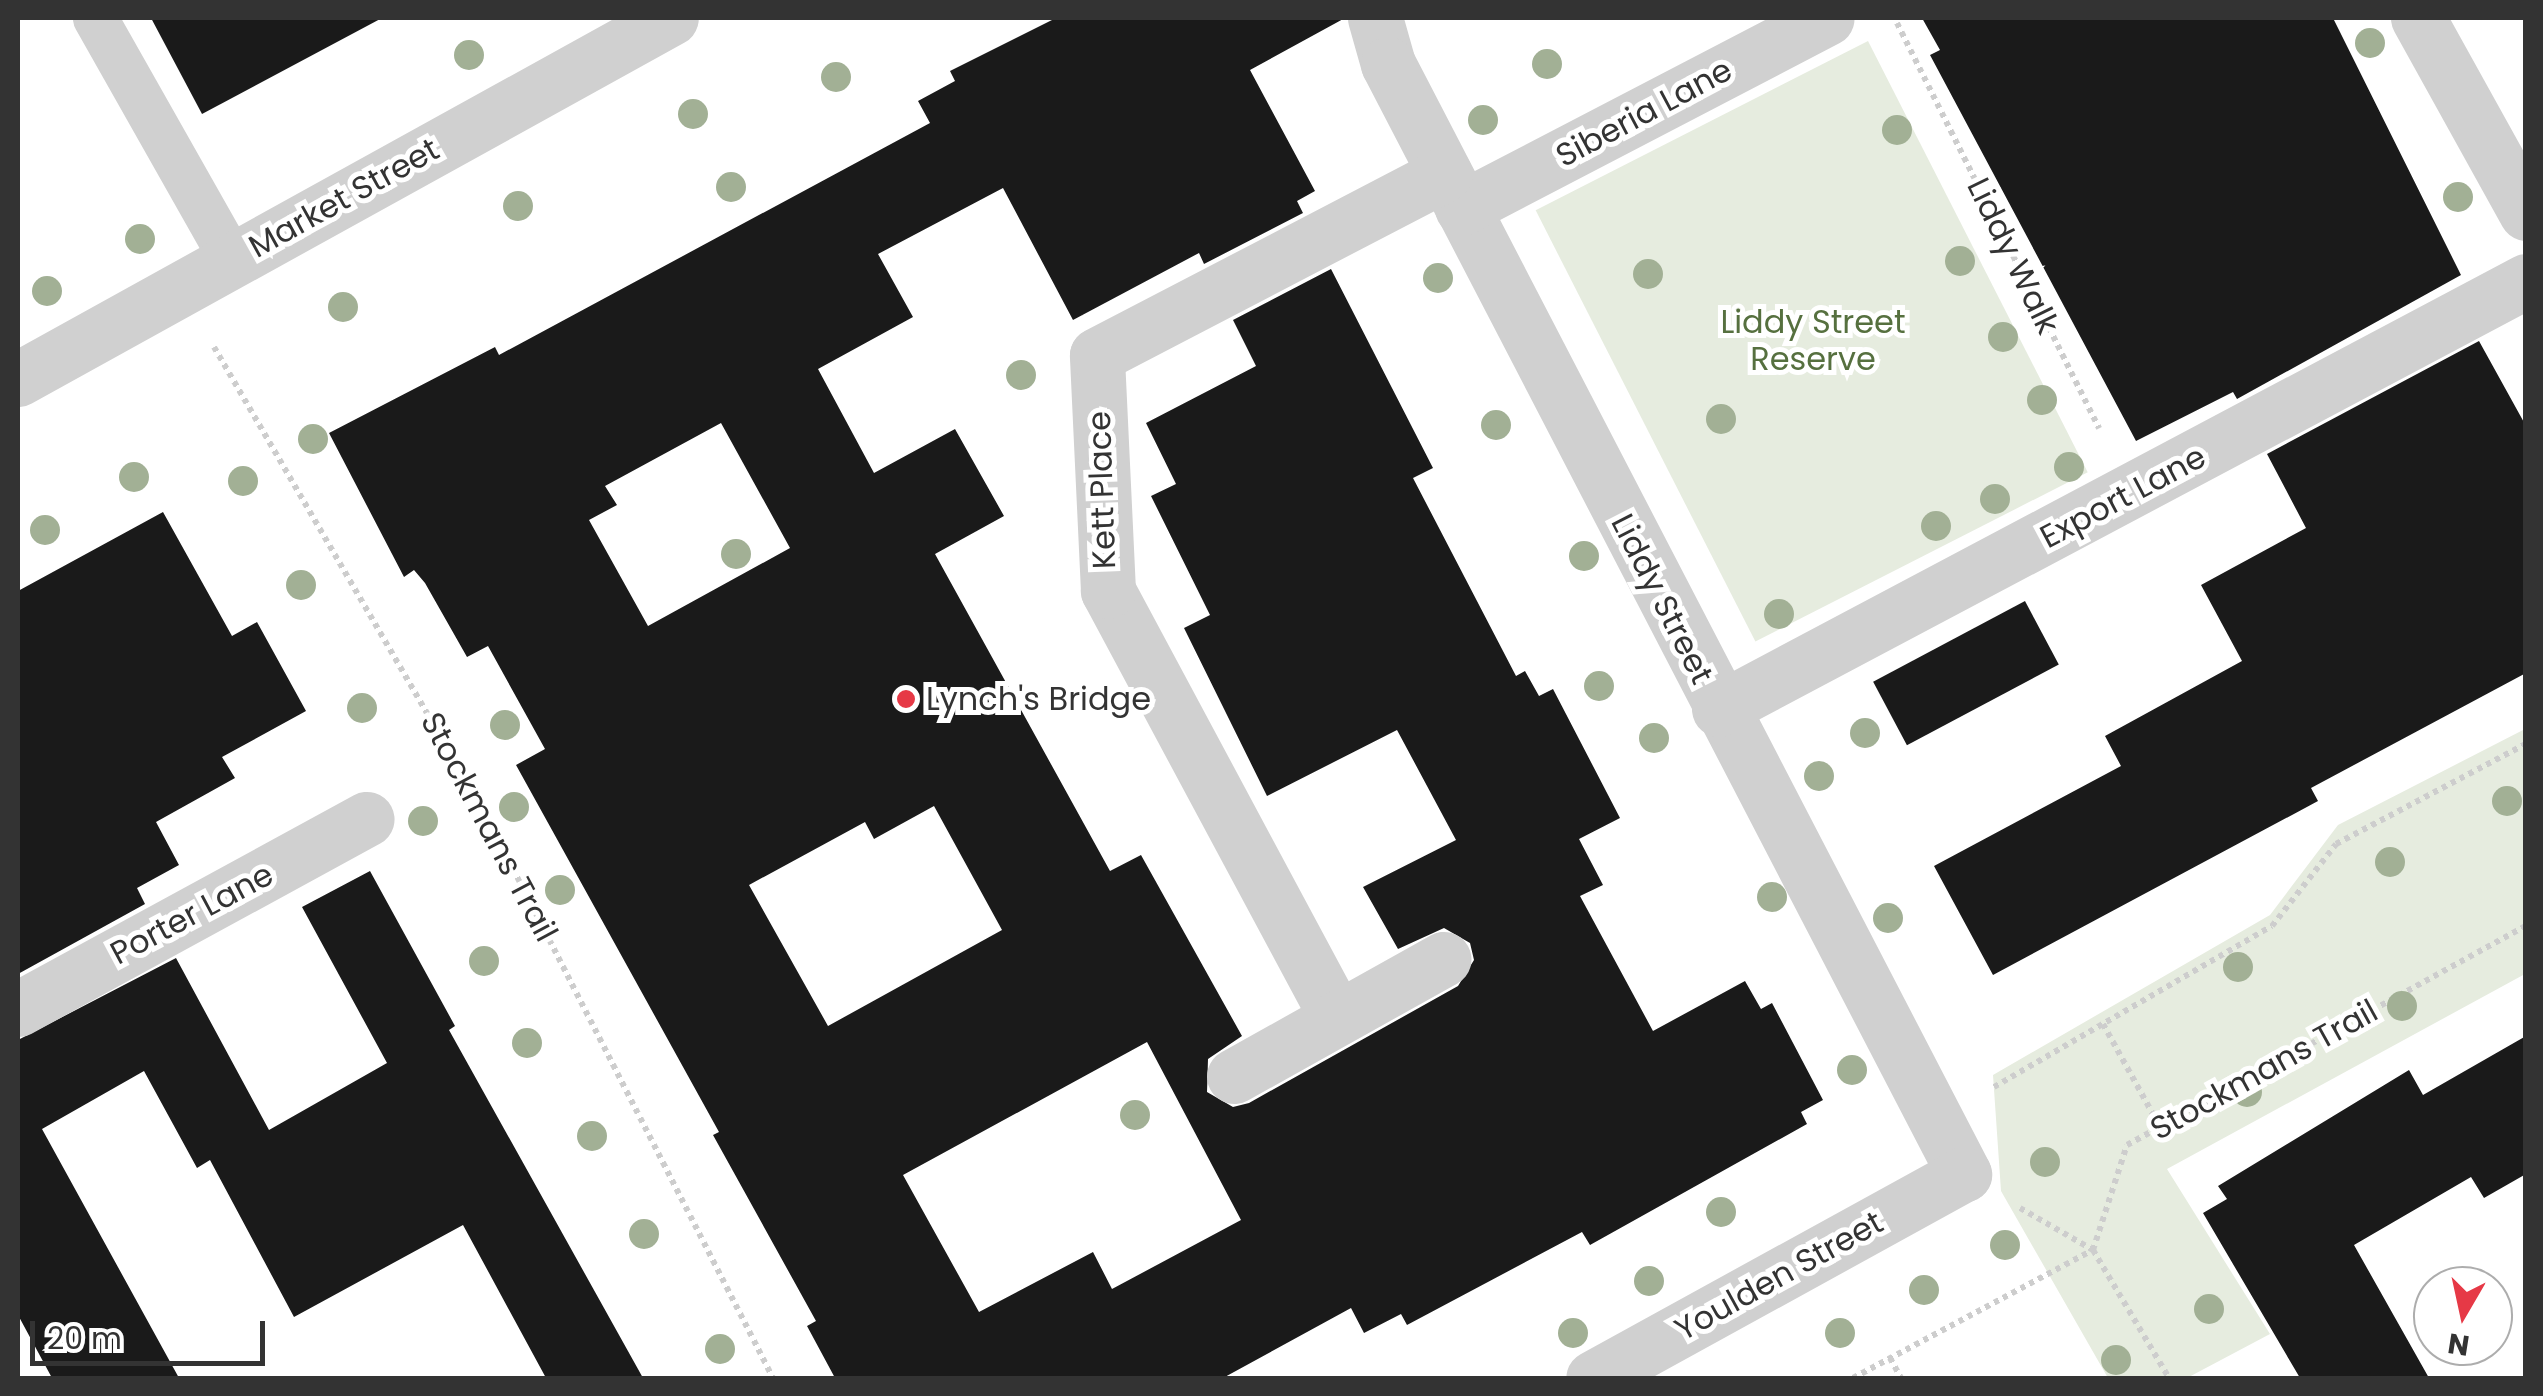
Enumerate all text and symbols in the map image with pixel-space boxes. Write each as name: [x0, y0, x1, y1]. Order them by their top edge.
street label: Siberia Lane: [1549, 51, 1739, 175]
street label: Market Street: [242, 130, 446, 266]
street label: Liddy Walk: [1959, 172, 2067, 340]
park label: Liddy Street Reserve: [1720, 304, 1906, 379]
street label: Kett Place: [1080, 410, 1124, 570]
street label: Export Lane: [2034, 437, 2212, 557]
street label: Liddy Street: [1603, 508, 1721, 690]
place label: Lynch's Bridge: [926, 680, 1151, 718]
marker: Lynch's Bridge: [895, 688, 917, 710]
street label: Stockmans Trail: [412, 706, 566, 948]
street label: Porter Lane: [104, 855, 280, 973]
street label: Stockmans Trail: [2144, 992, 2384, 1148]
street label: Youlden Street: [1668, 1203, 1890, 1349]
north arrow: [2413, 1266, 2513, 1366]
scale bar: [35, 1301, 270, 1363]
text: 20 m: [47, 1317, 122, 1360]
text: N: [2445, 1323, 2472, 1365]

